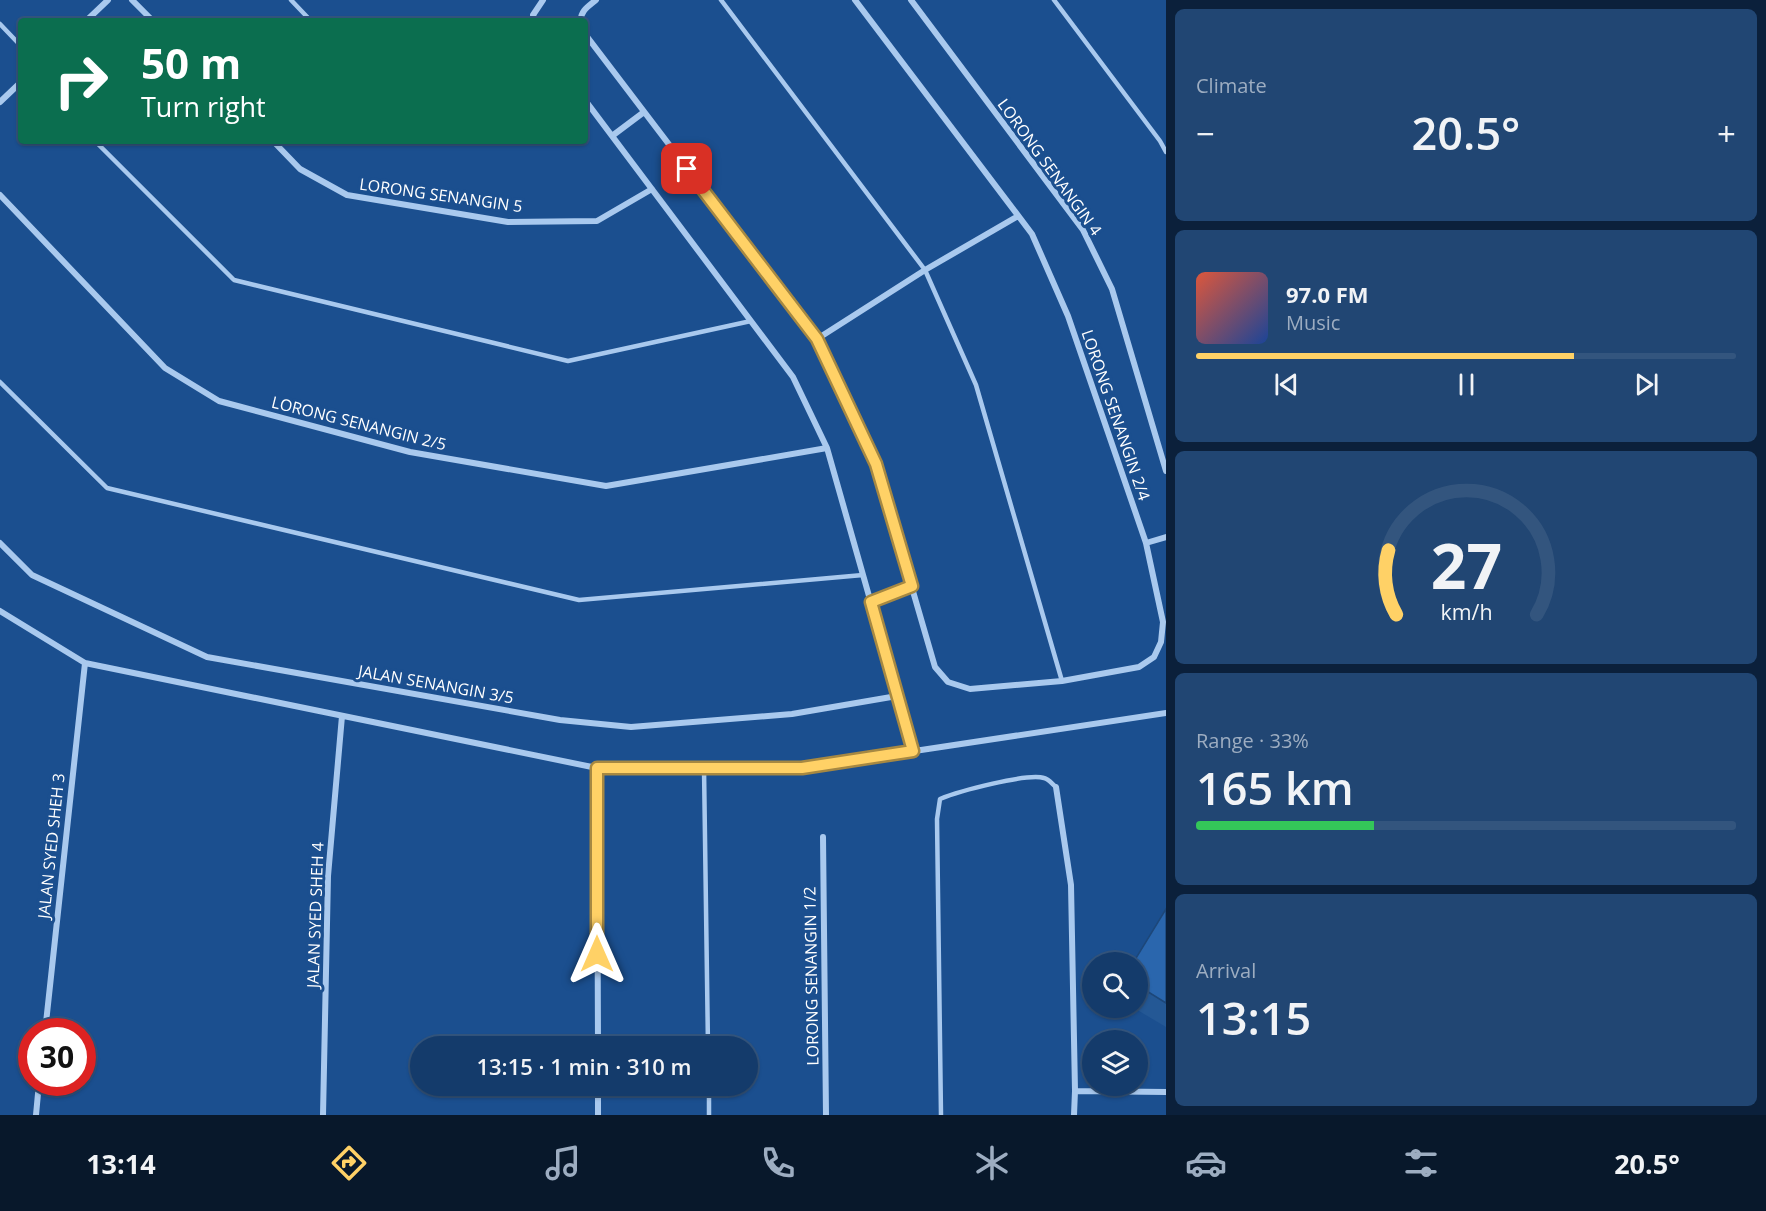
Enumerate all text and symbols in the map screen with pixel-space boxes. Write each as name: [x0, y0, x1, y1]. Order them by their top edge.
text: 50 m: [141, 34, 241, 91]
icon: right: [42, 42, 120, 120]
text: Climate: [1196, 72, 1267, 99]
text: Turn right: [141, 88, 266, 125]
street label: LORONG SENANGIN 4: [993, 94, 1107, 240]
text: 20.5°: [1412, 102, 1520, 163]
text: −: [1196, 111, 1215, 156]
text: +: [1717, 111, 1736, 156]
pin: [661, 143, 712, 194]
icon: arrive: [670, 152, 703, 185]
street label: LORONG SENANGIN 5: [358, 173, 524, 217]
text: 97.0 FM: [1286, 279, 1369, 309]
text: Music: [1286, 309, 1340, 336]
street label: LORONG SENANGIN 2/4: [1076, 327, 1156, 503]
icon: previous: [1270, 368, 1303, 401]
icon: pause: [1450, 368, 1483, 401]
icon: next: [1630, 368, 1663, 401]
street label: LORONG SENANGIN 2/5: [269, 391, 449, 455]
text: 27: [1430, 522, 1502, 607]
text: km/h: [1440, 597, 1492, 626]
street label: JALAN SENANGIN 3/5: [355, 659, 515, 709]
text: Range · 33%: [1196, 727, 1309, 754]
text: 165 km: [1196, 757, 1354, 818]
street label: JALAN SYED SHEH 3: [32, 772, 70, 922]
street label: JALAN SYED SHEH 4: [301, 842, 329, 990]
street label: LORONG SENANGIN 1/2: [798, 886, 824, 1066]
position arrow: [565, 922, 629, 986]
map controls: [1082, 952, 1148, 1096]
button: search: [1082, 952, 1148, 1018]
text: Arrival: [1196, 957, 1256, 984]
text: 13:15: [1196, 987, 1311, 1048]
speed limit sign: 30: [18, 1018, 96, 1096]
button: layers: [1082, 1030, 1148, 1096]
text: 13:15 · 1 min · 310 m: [476, 1051, 692, 1081]
icon: directions: [328, 1142, 370, 1184]
icon: music: [542, 1142, 584, 1184]
icon: phone: [757, 1142, 799, 1184]
icon: climate: [971, 1142, 1013, 1184]
icon: car: [1185, 1142, 1227, 1184]
icon: filters: [1400, 1142, 1442, 1184]
text: 13:14: [86, 1145, 156, 1182]
text: 20.5°: [1614, 1145, 1680, 1182]

